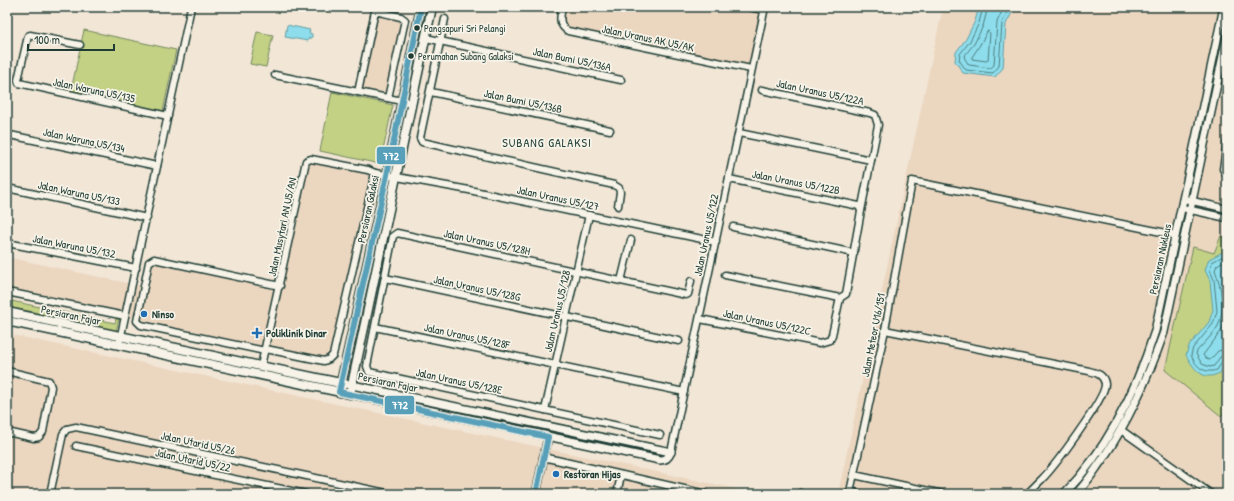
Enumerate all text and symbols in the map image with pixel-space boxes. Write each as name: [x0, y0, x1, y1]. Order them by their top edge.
street label: Jalan Uranus AK U5/AK: [601, 21, 696, 55]
place label: Pangsapuri Sri Pelangi: [424, 22, 506, 35]
marker: Pangsapuri Sri Pelangi: [412, 23, 422, 33]
scale bar: [28, 26, 114, 52]
text: 100 m: [34, 31, 60, 48]
street label: Jalan Bumi U5/136A: [532, 44, 613, 74]
place label: Perumahan Subang Galaksi: [418, 50, 514, 63]
marker: Perumahan Subang Galaksi: [406, 51, 416, 61]
street label: Jalan Waruna U5/135: [52, 74, 137, 106]
street label: Jalan Uranus U5/122A: [775, 76, 866, 108]
street label: Jalan Bumi U5/136B: [483, 86, 564, 116]
street label: Jalan Waruna U5/134: [42, 125, 126, 155]
district label: SUBANG GALAKSI: [502, 134, 592, 151]
line badge: 772: [376, 146, 406, 165]
text: 772: [382, 149, 400, 163]
street label: Jalan Uranus U5/122B: [751, 167, 841, 197]
street label: Persiaran Galaksi: [354, 174, 382, 244]
street label: Jalan Musytari AN U5/AN: [265, 176, 299, 278]
street label: Jalan Waruna U5/133: [37, 177, 122, 209]
street label: Jalan Uranus U5/127: [516, 182, 600, 214]
street label: Jalan Uranus U5/122: [690, 193, 722, 277]
street label: Persiaran Nukleus: [1146, 222, 1174, 296]
street label: Jalan Uranus U5/128H: [442, 226, 532, 258]
street label: Jalan Waruna U5/132: [31, 231, 117, 261]
street label: Jalan Uranus U5/128: [541, 269, 573, 353]
street label: Jalan Uranus U5/128G: [432, 272, 522, 304]
street label: Jalan Meteor U16/151: [858, 292, 888, 378]
street label: Persiaran Fajar: [40, 302, 103, 328]
street label: Jalan Uranus U5/122C: [722, 306, 812, 338]
place label: Ninso: [152, 307, 175, 321]
marker: Ninso: [139, 309, 149, 319]
street label: Jalan Uranus U5/128F: [423, 320, 512, 352]
place label: Poliklinik Dinar: [266, 326, 328, 340]
marker: Poliklinik Dinar: [251, 327, 263, 339]
street label: Jalan Uranus U5/128E: [415, 365, 504, 397]
street label: Persiaran Fajar: [357, 369, 420, 395]
line badge: 772: [384, 395, 415, 415]
text: 772: [391, 398, 409, 412]
street label: Jalan Utarid U5/26: [160, 428, 237, 458]
street label: Jalan Utarid U5/22: [154, 445, 232, 475]
place label: Restoran Hijas: [564, 467, 621, 482]
marker: Restoran Hijas: [551, 469, 561, 479]

